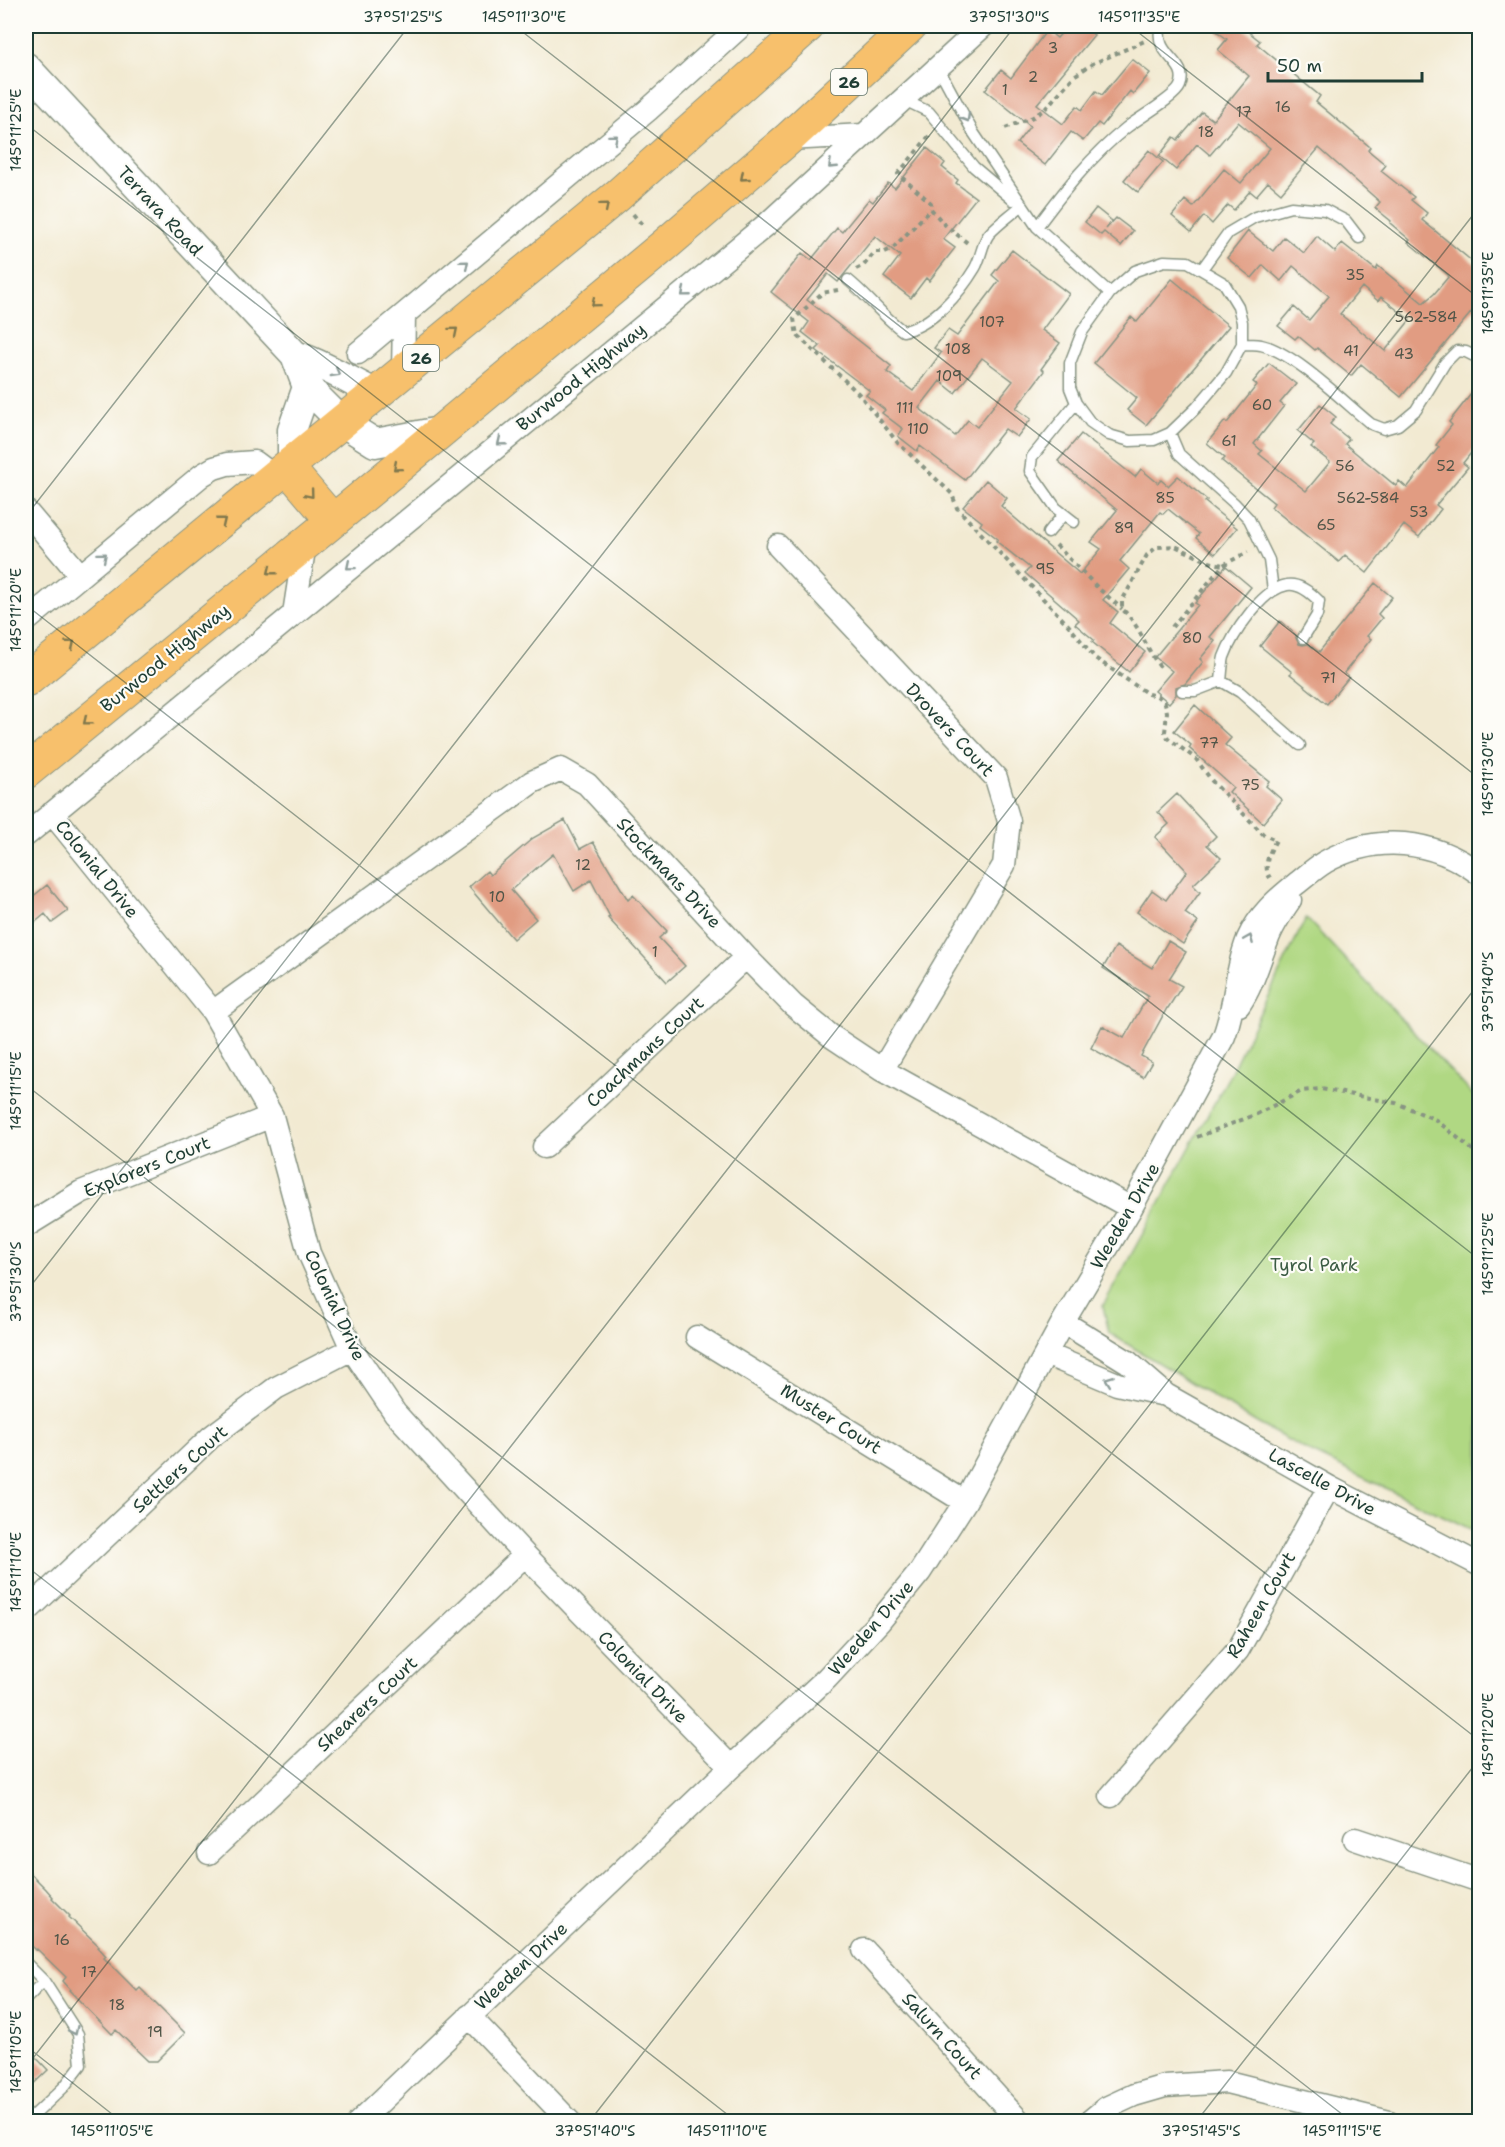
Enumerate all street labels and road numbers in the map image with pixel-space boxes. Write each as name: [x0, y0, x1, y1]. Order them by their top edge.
road number: 26: [831, 69, 867, 95]
street label: Terrara Road: [112, 161, 208, 261]
street label: Burwood Highway: [511, 317, 651, 437]
road number: 26: [403, 345, 439, 371]
street label: Burwood Highway: [95, 598, 235, 718]
street label: Drovers Court: [900, 678, 1000, 782]
street label: Stockmans Drive: [611, 812, 727, 934]
street label: Colonial Drive: [50, 815, 144, 923]
street label: Coachmans Court: [581, 991, 709, 1113]
street label: Explorers Court: [80, 1131, 214, 1203]
street label: Weeden Drive: [1085, 1158, 1165, 1274]
street label: Colonial Drive: [299, 1246, 371, 1364]
street label: Muster Court: [776, 1378, 886, 1460]
street label: Settlers Court: [127, 1420, 233, 1518]
street label: Lascelle Drive: [1264, 1443, 1380, 1521]
street label: Raheen Court: [1221, 1547, 1301, 1663]
street label: Weeden Drive: [823, 1575, 919, 1681]
street label: Colonial Drive: [593, 1625, 693, 1729]
street label: Shearers Court: [311, 1651, 423, 1757]
street label: Weeden Drive: [469, 1917, 573, 2015]
street label: Salurn Court: [897, 1988, 987, 2085]

